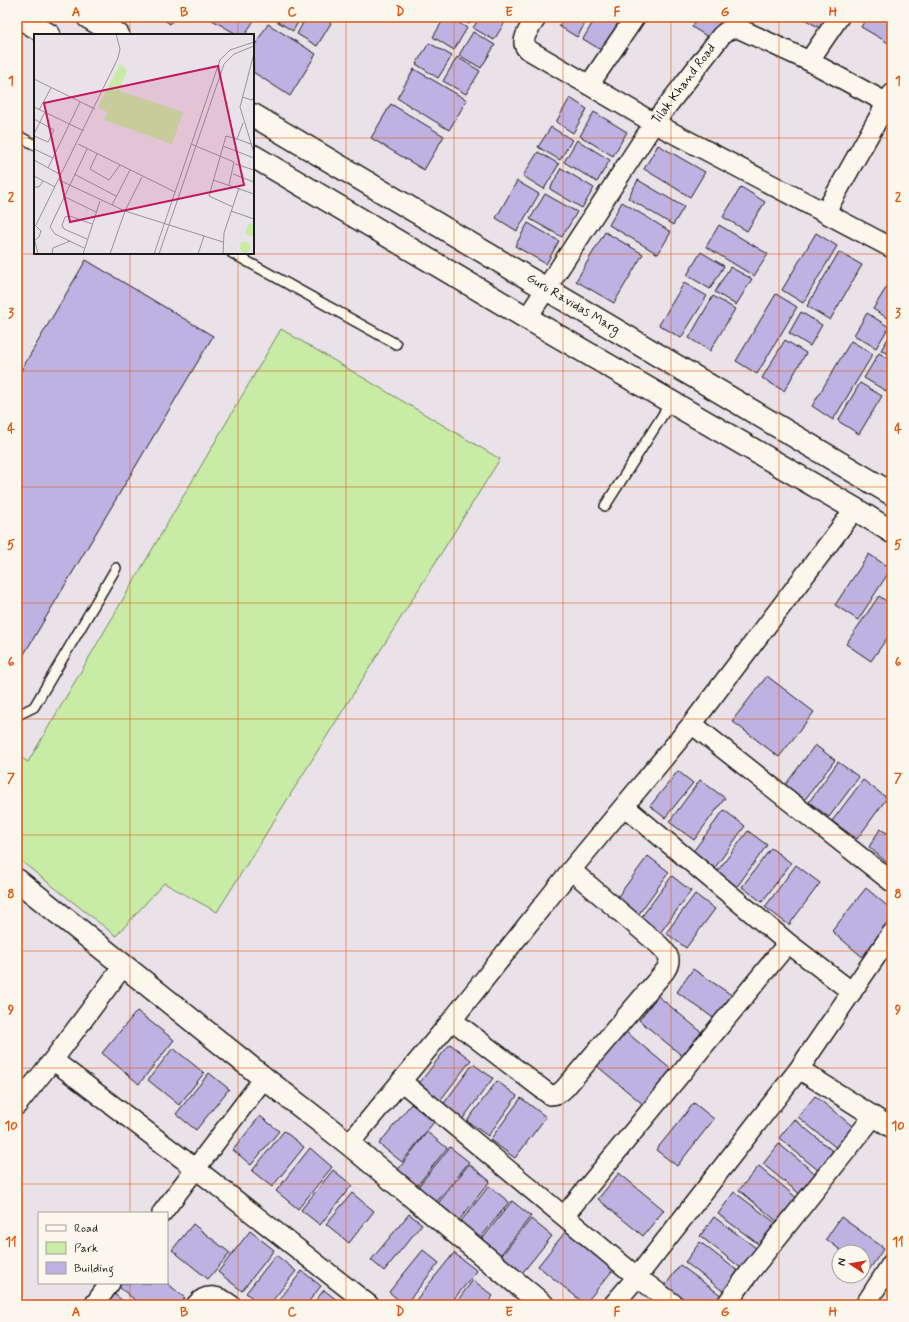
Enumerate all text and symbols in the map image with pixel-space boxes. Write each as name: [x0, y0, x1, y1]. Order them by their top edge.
text: A: [72, 4, 80, 21]
text: B: [180, 4, 189, 21]
text: C: [287, 4, 297, 21]
text: D: [396, 4, 405, 21]
text: E: [505, 4, 513, 21]
text: F: [614, 4, 621, 21]
text: G: [721, 4, 730, 21]
text: H: [829, 4, 838, 21]
inset map: [34, 34, 254, 254]
street label: Tilak Khand Road: [648, 40, 720, 128]
text: 1: [8, 73, 14, 90]
text: 1: [895, 73, 901, 90]
text: 2: [8, 189, 15, 206]
text: 2: [895, 189, 902, 206]
street label: Guru Ravidas Marg: [523, 269, 623, 340]
text: 3: [8, 305, 14, 322]
text: 3: [895, 305, 901, 322]
text: 4: [7, 421, 15, 438]
text: 4: [894, 421, 902, 438]
text: 5: [7, 537, 15, 554]
text: 5: [894, 537, 902, 554]
text: 6: [8, 654, 15, 671]
text: 6: [895, 654, 902, 671]
text: 7: [7, 770, 15, 787]
text: 7: [894, 770, 902, 787]
text: 8: [7, 886, 15, 903]
text: 8: [894, 886, 902, 903]
text: 9: [8, 1002, 15, 1019]
text: 9: [895, 1002, 902, 1019]
text: 10: [4, 1118, 18, 1135]
text: 10: [891, 1118, 905, 1135]
legend: [38, 1212, 168, 1284]
text: Road: [74, 1221, 98, 1237]
text: 11: [5, 1234, 17, 1251]
text: 11: [892, 1234, 904, 1251]
text: Park: [74, 1241, 98, 1257]
north arrow: [831, 1244, 871, 1284]
text: N: [835, 1257, 850, 1267]
text: Building: [74, 1261, 114, 1278]
text: A: [72, 1304, 80, 1321]
text: B: [180, 1304, 189, 1321]
text: C: [287, 1304, 297, 1321]
text: D: [396, 1304, 405, 1321]
text: E: [505, 1304, 513, 1321]
text: F: [614, 1304, 621, 1321]
text: G: [721, 1304, 730, 1321]
text: H: [829, 1304, 838, 1321]

